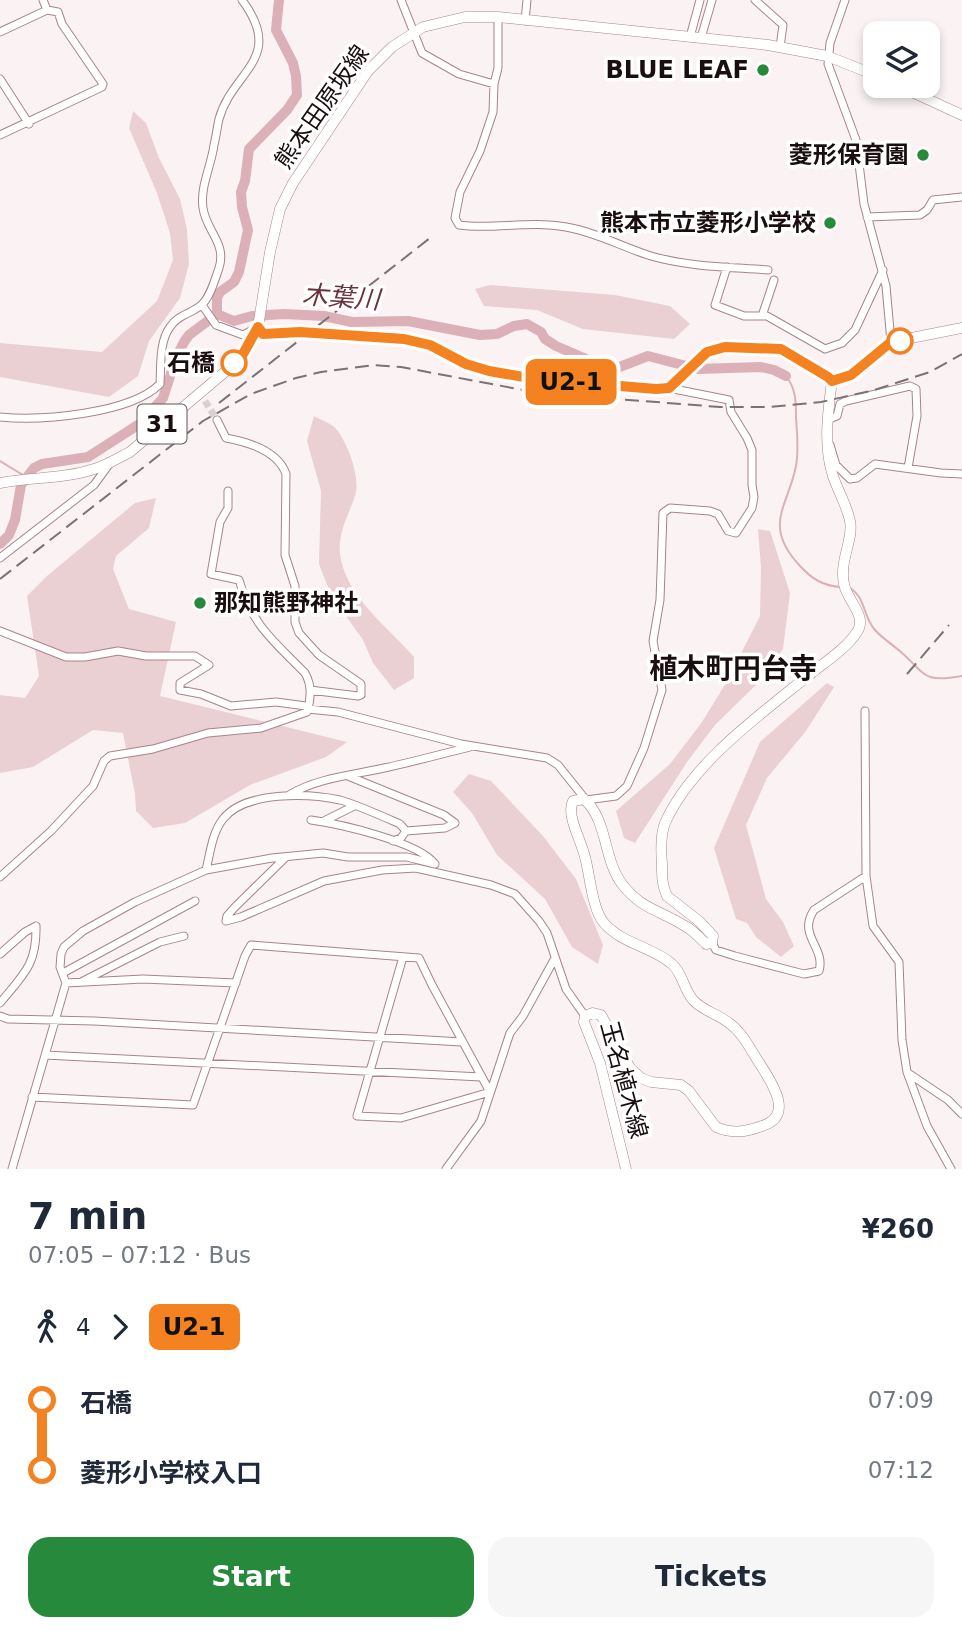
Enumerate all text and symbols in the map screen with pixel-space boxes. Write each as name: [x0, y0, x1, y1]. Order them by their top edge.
map controls: [863, 21, 940, 98]
button: layers: [863, 21, 940, 98]
street label: 熊本田原坂線: [269, 40, 375, 174]
place label: BLUE LEAF: [605, 56, 749, 84]
marker: BLUE LEAF: [755, 62, 771, 78]
place label: 菱形保育園: [789, 141, 909, 169]
marker: 菱形保育園: [915, 147, 931, 163]
place label: 熊本市立菱形小学校: [600, 209, 816, 237]
marker: 熊本市立菱形小学校: [822, 215, 838, 231]
water label: 木葉川: [301, 279, 384, 315]
unlabelled marker: [887, 328, 913, 354]
place label: 石橋: [167, 349, 215, 377]
marker: 石橋: [221, 350, 247, 376]
line badge: U2-1: [522, 359, 620, 405]
text: U2-1: [540, 368, 602, 396]
road number: 31: [138, 404, 186, 444]
place label: 那知熊野神社: [214, 589, 358, 617]
marker: 那知熊野神社: [192, 595, 208, 611]
district label: 植木町円台寺: [649, 652, 817, 685]
street label: 玉名植木線: [595, 1018, 653, 1142]
text: 7 min: [28, 1194, 147, 1238]
text: ¥260: [862, 1214, 934, 1244]
text: 07:05 – 07:12 · Bus: [28, 1242, 251, 1268]
icon: walk: [28, 1308, 66, 1346]
icon: forward: [101, 1308, 139, 1346]
text: U2-1: [163, 1313, 226, 1341]
text: 4: [76, 1314, 91, 1340]
text: 07:09: [868, 1387, 934, 1413]
text: 石橋: [80, 1388, 132, 1418]
text: 07:12: [868, 1457, 934, 1483]
text: 菱形小学校入口: [80, 1458, 262, 1488]
button: Start: [28, 1537, 474, 1617]
button: Tickets: [488, 1537, 934, 1617]

